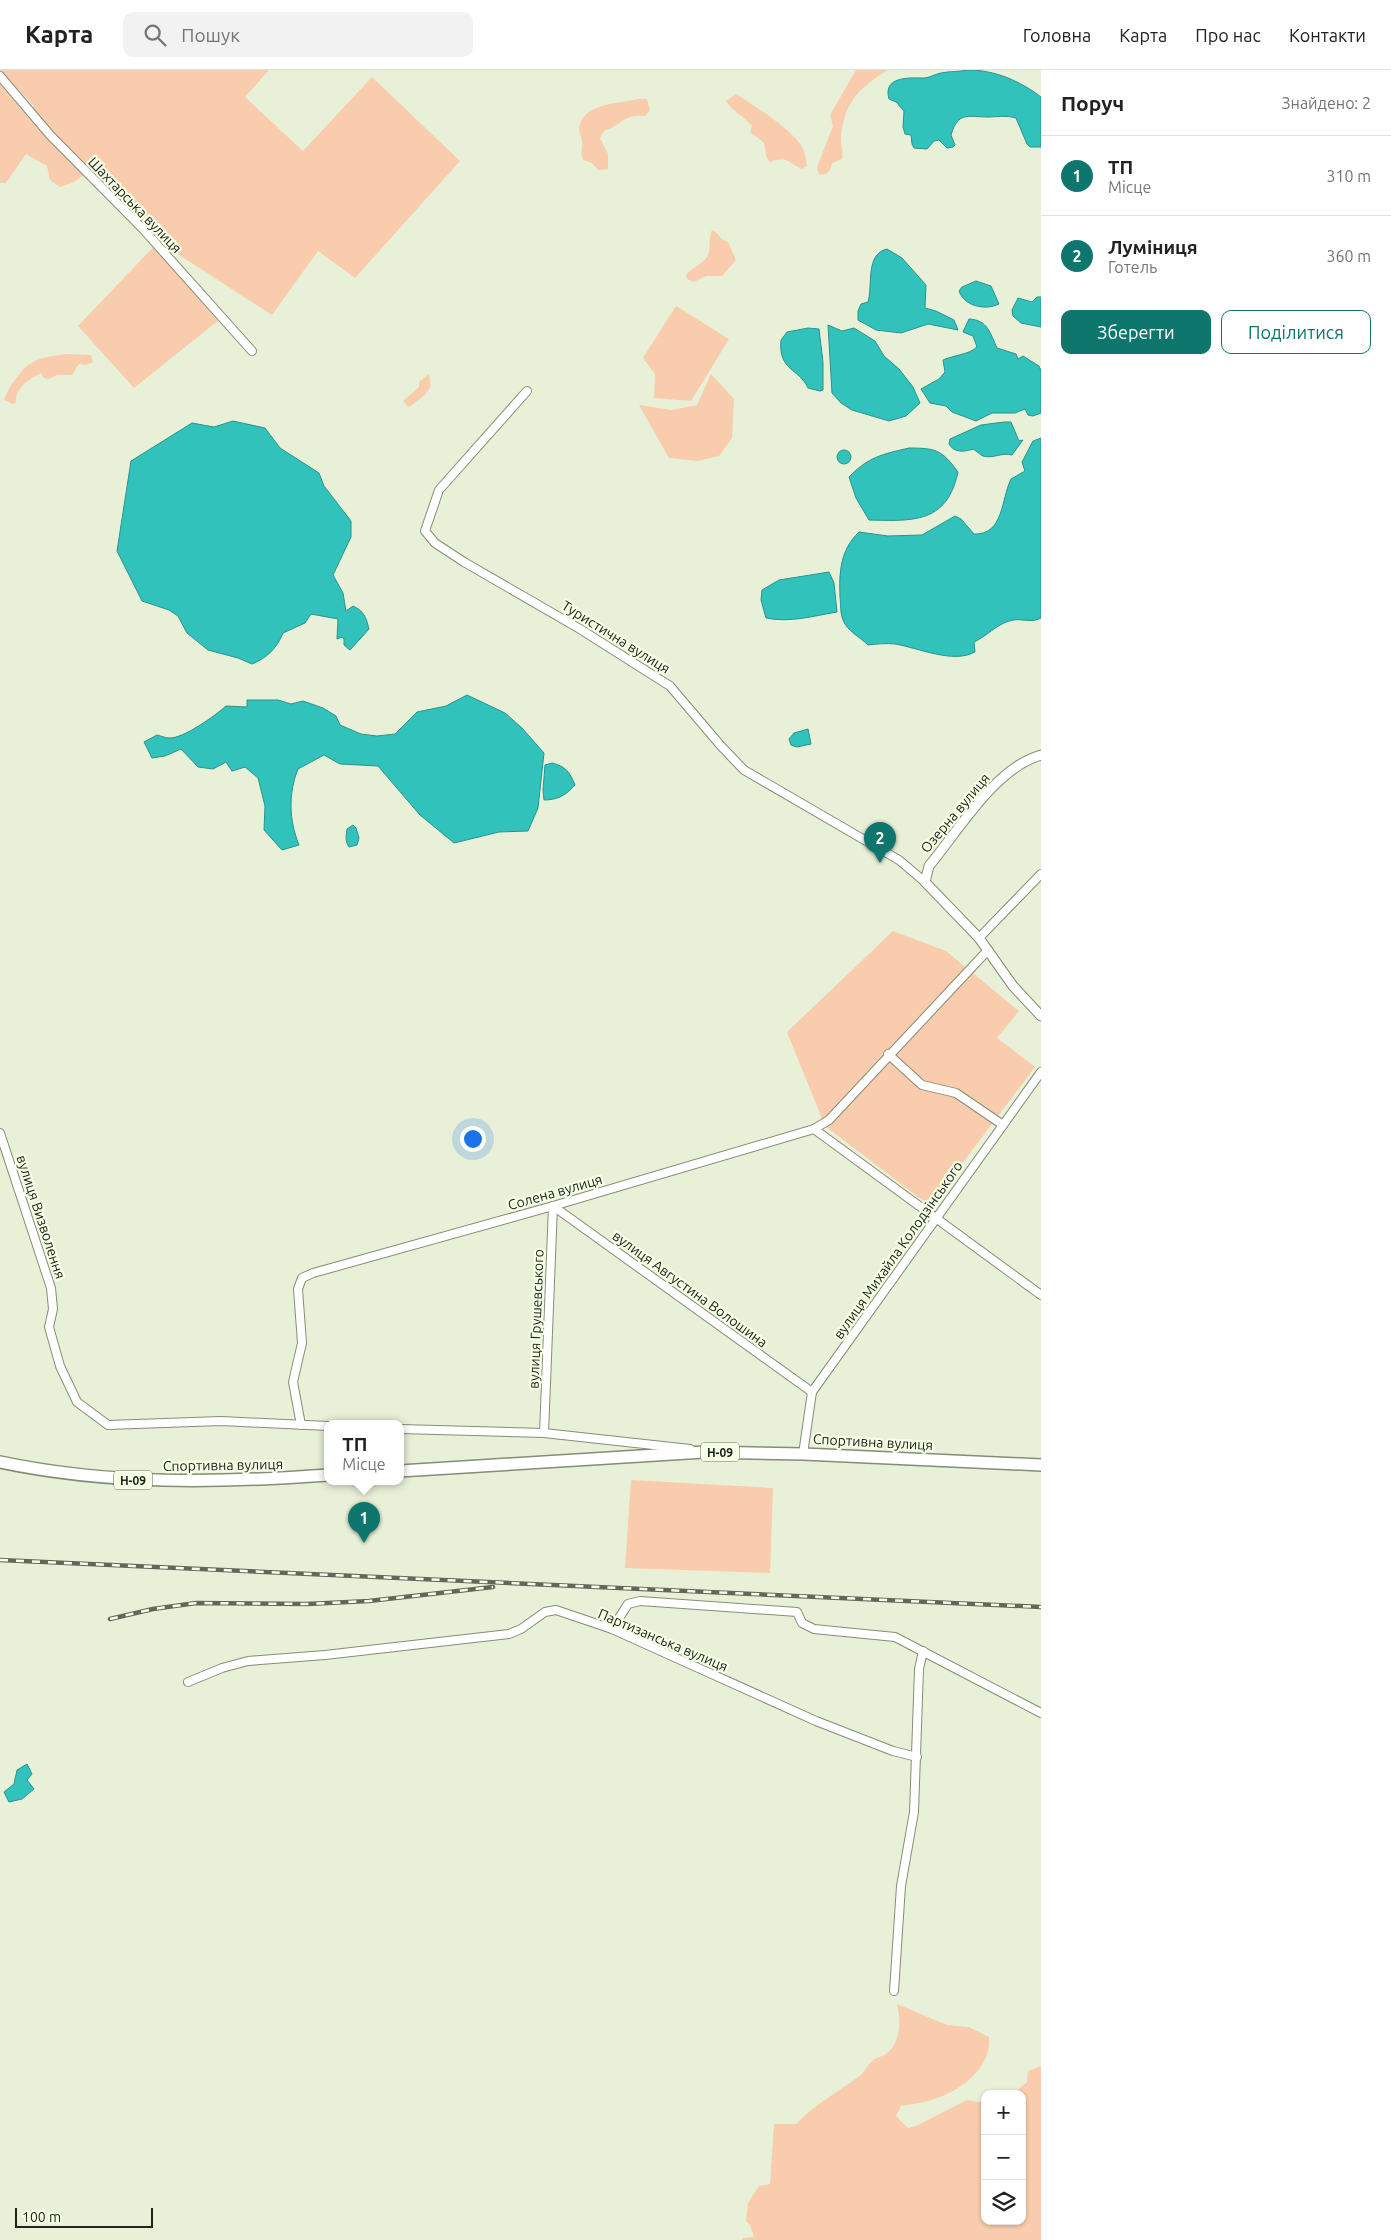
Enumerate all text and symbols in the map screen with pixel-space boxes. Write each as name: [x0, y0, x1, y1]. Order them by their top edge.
search box: [123, 12, 473, 57]
text: Карта: [25, 21, 93, 48]
icon: search: [141, 21, 169, 49]
text: Пошук: [181, 24, 240, 46]
text: Головна: [1023, 25, 1091, 45]
text: Карта: [1119, 25, 1167, 45]
text: Про нас: [1195, 25, 1261, 45]
text: Контакти: [1289, 25, 1366, 45]
text: Поруч: [1061, 91, 1124, 115]
text: Знайдено: 2: [1282, 94, 1371, 112]
street label: Шахтарська вулиця: [85, 154, 185, 256]
text: ТП: [1108, 156, 1133, 178]
text: 1: [1072, 167, 1082, 185]
text: 310 m: [1326, 167, 1371, 185]
text: Місце: [1108, 178, 1151, 196]
text: Луміниця: [1108, 236, 1198, 258]
text: 2: [1072, 247, 1082, 265]
text: 360 m: [1326, 247, 1371, 265]
text: Готель: [1108, 258, 1157, 276]
button: Зберегти: [1061, 310, 1211, 354]
button: Поділитися: [1221, 310, 1371, 354]
street label: Туристична вулиця: [559, 597, 673, 677]
street label: Озерна вулиця: [917, 770, 993, 856]
pin: 2: [864, 822, 896, 863]
your location: [460, 1126, 486, 1152]
street label: вулиця Визволення: [13, 1153, 69, 1281]
street label: вулиця Михайла Колодзінського: [830, 1158, 966, 1342]
street label: Солена вулиця: [506, 1171, 604, 1213]
street label: вулиця Августина Волошина: [610, 1227, 770, 1351]
street label: вулиця Грушевського: [526, 1249, 546, 1389]
popup: [324, 1420, 404, 1485]
street label: Спортивна вулиця: [813, 1431, 933, 1453]
text: ТП: [342, 1433, 367, 1455]
road number: Н-09: [701, 1442, 739, 1461]
text: Місце: [342, 1455, 386, 1473]
street label: Спортивна вулиця: [163, 1456, 283, 1474]
road number: Н-09: [114, 1470, 152, 1490]
pin: 1: [348, 1502, 380, 1543]
street label: Партизанська вулиця: [596, 1605, 730, 1675]
map controls: [981, 2090, 1026, 2225]
button: +: [981, 2090, 1026, 2135]
button: −: [981, 2135, 1026, 2180]
button: layers: [981, 2180, 1026, 2225]
scale bar: [15, 2205, 152, 2228]
text: 100 m: [22, 2209, 61, 2225]

